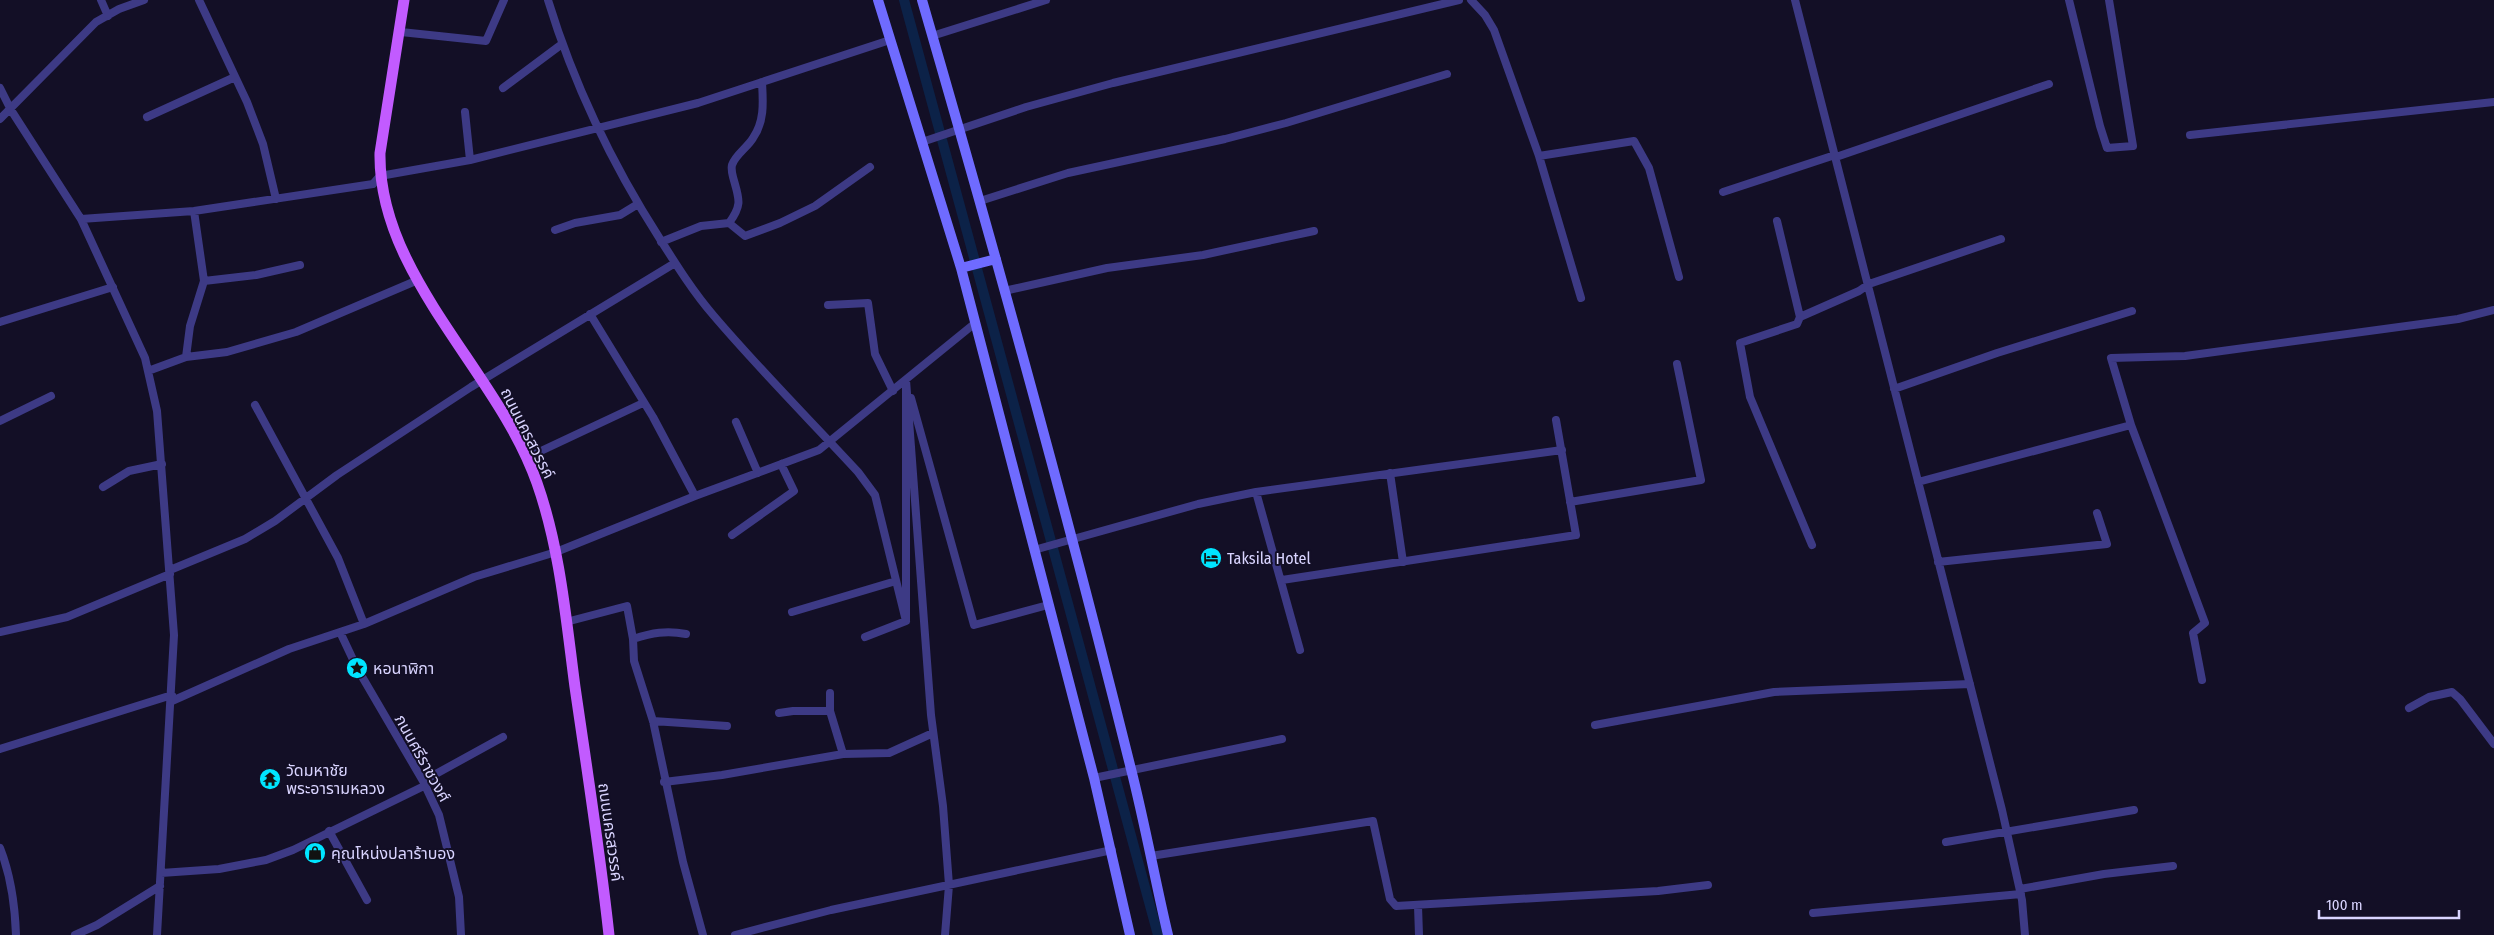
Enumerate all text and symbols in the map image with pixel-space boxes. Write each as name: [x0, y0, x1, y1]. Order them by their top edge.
street label: ถนนนครสวรรค์: [497, 385, 559, 482]
hotel icon: Taksila Hotel: [1199, 546, 1223, 570]
place label: Taksila Hotel: [1227, 549, 1311, 568]
place icon: หอนาฬิกา: [345, 656, 369, 680]
place label: หอนาฬิกา: [373, 659, 434, 678]
street label: ภนนศรีราชวงศ์: [391, 711, 454, 805]
place label: วัดมหาชัย พระอารามหลวง: [286, 761, 385, 798]
temple icon: วัดมหาชัย พระอารามหลวง: [258, 767, 282, 791]
street label: ถนนนครสวรรค์: [594, 782, 627, 882]
shop icon: คุณโหน่งปลาร้าบอง: [303, 841, 327, 865]
place label: คุณโหน่งปลาร้าบอง: [331, 844, 455, 863]
scale bar: [2319, 888, 2459, 920]
text: 100 m: [2326, 896, 2363, 914]

